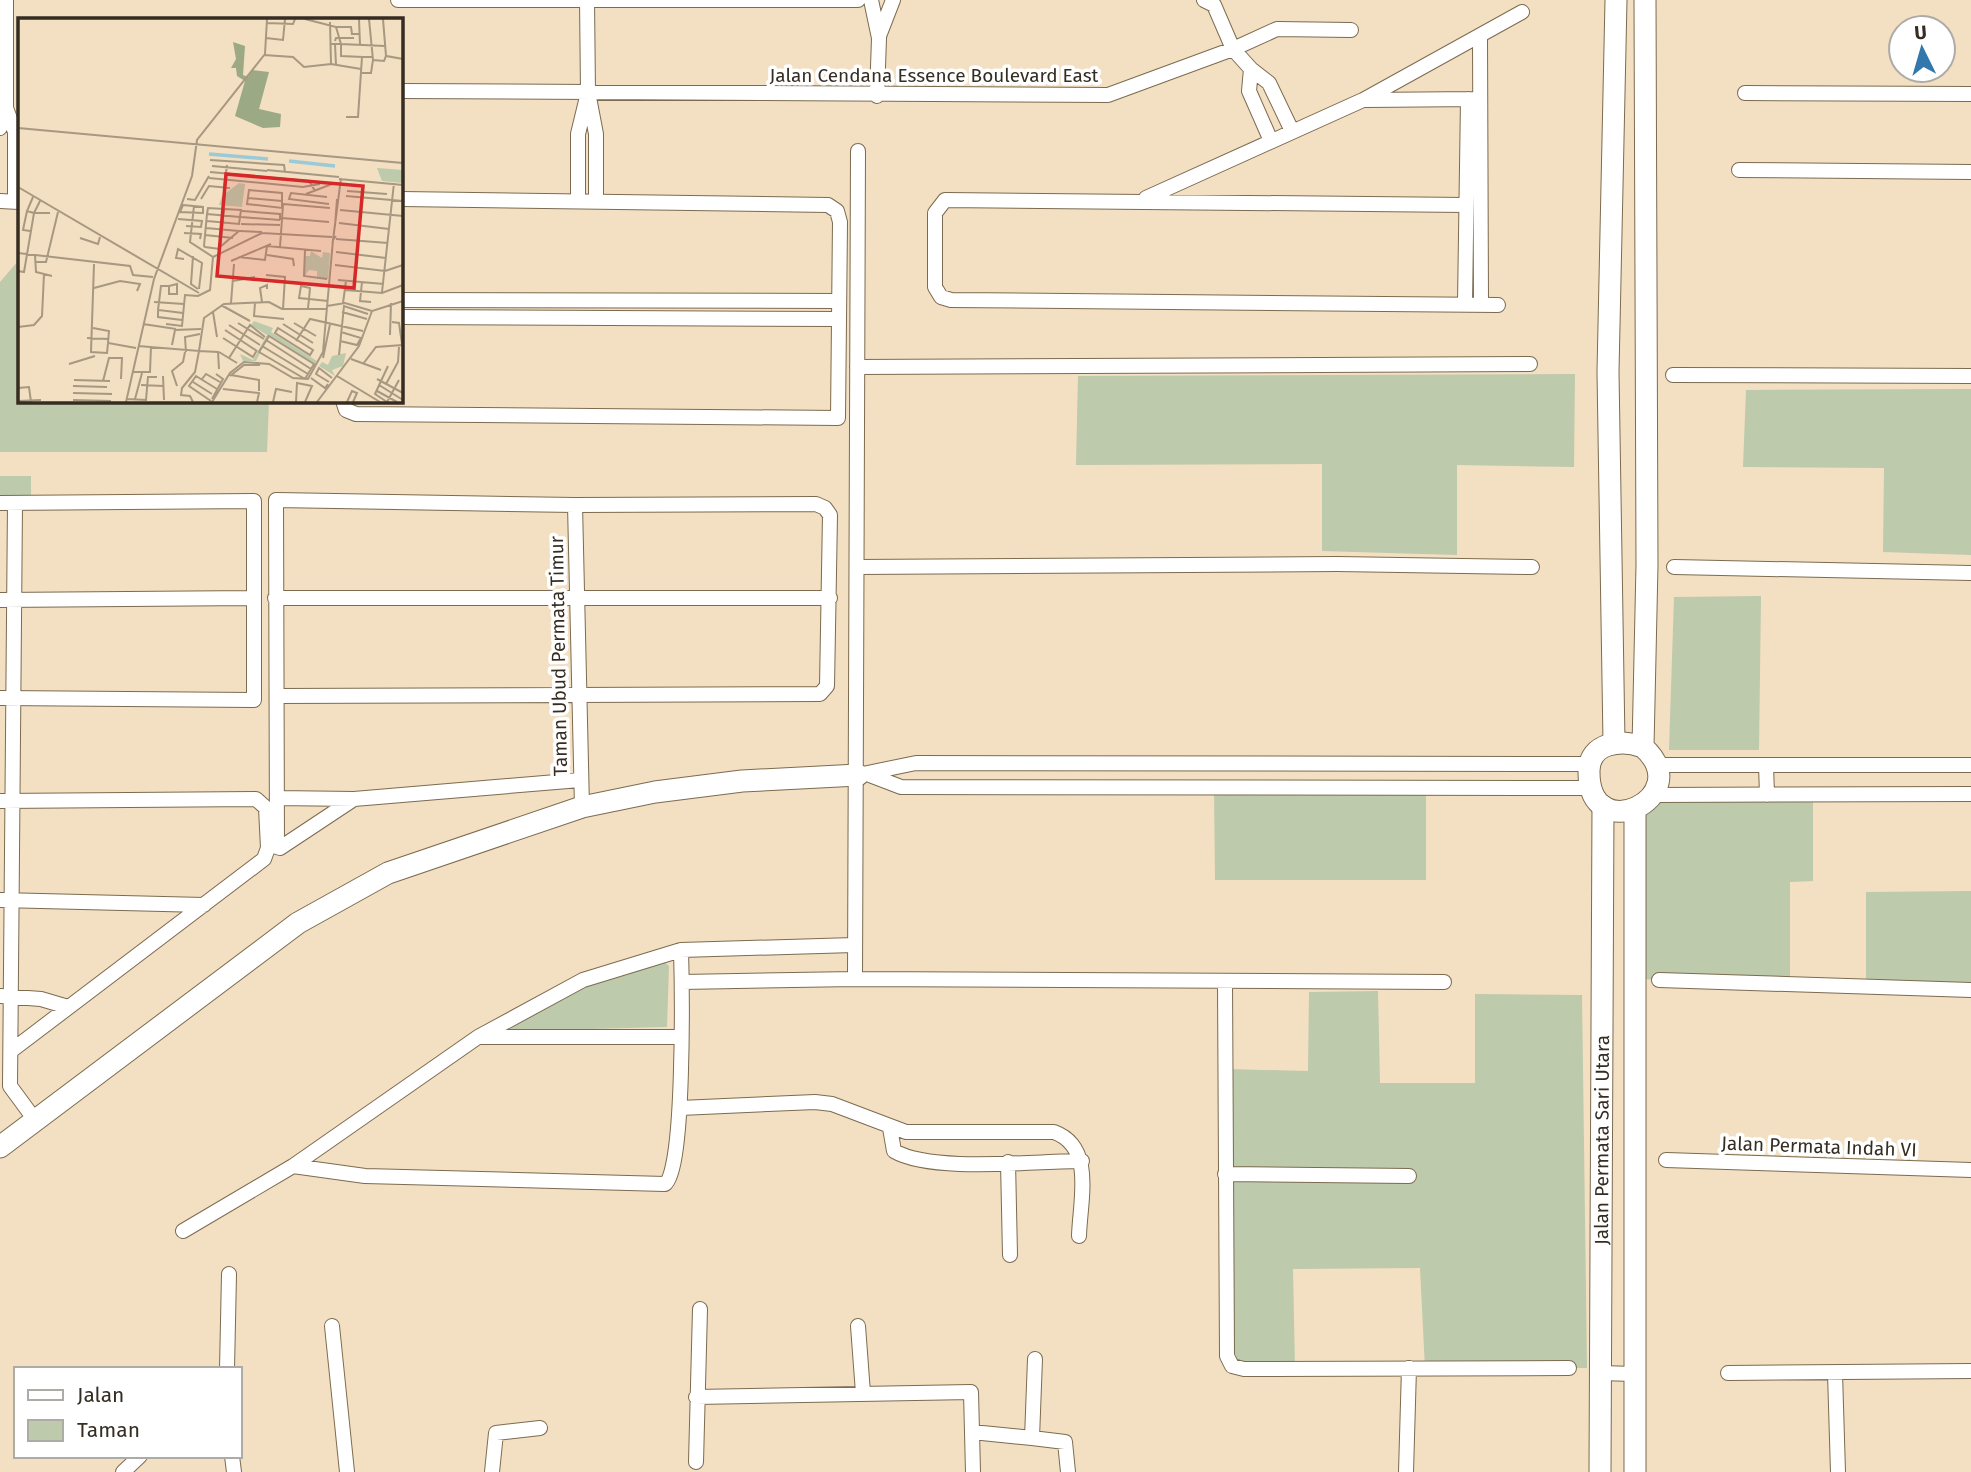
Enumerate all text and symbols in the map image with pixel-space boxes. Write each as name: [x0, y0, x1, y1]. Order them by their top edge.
north arrow: [1887, 14, 1957, 84]
inset map: [18, 18, 402, 402]
text: U: [1913, 21, 1928, 45]
street label: Jalan Cendana Essence Boulevard East: [770, 64, 1099, 87]
street label: Taman Ubud Permata Timur: [545, 535, 572, 776]
street label: Jalan Permata Sari Utara: [1590, 1035, 1614, 1245]
street label: Jalan Permata Indah VI: [1721, 1132, 1917, 1161]
legend: [14, 1367, 242, 1458]
text: Jalan: [77, 1382, 124, 1408]
text: Taman: [77, 1417, 140, 1443]

